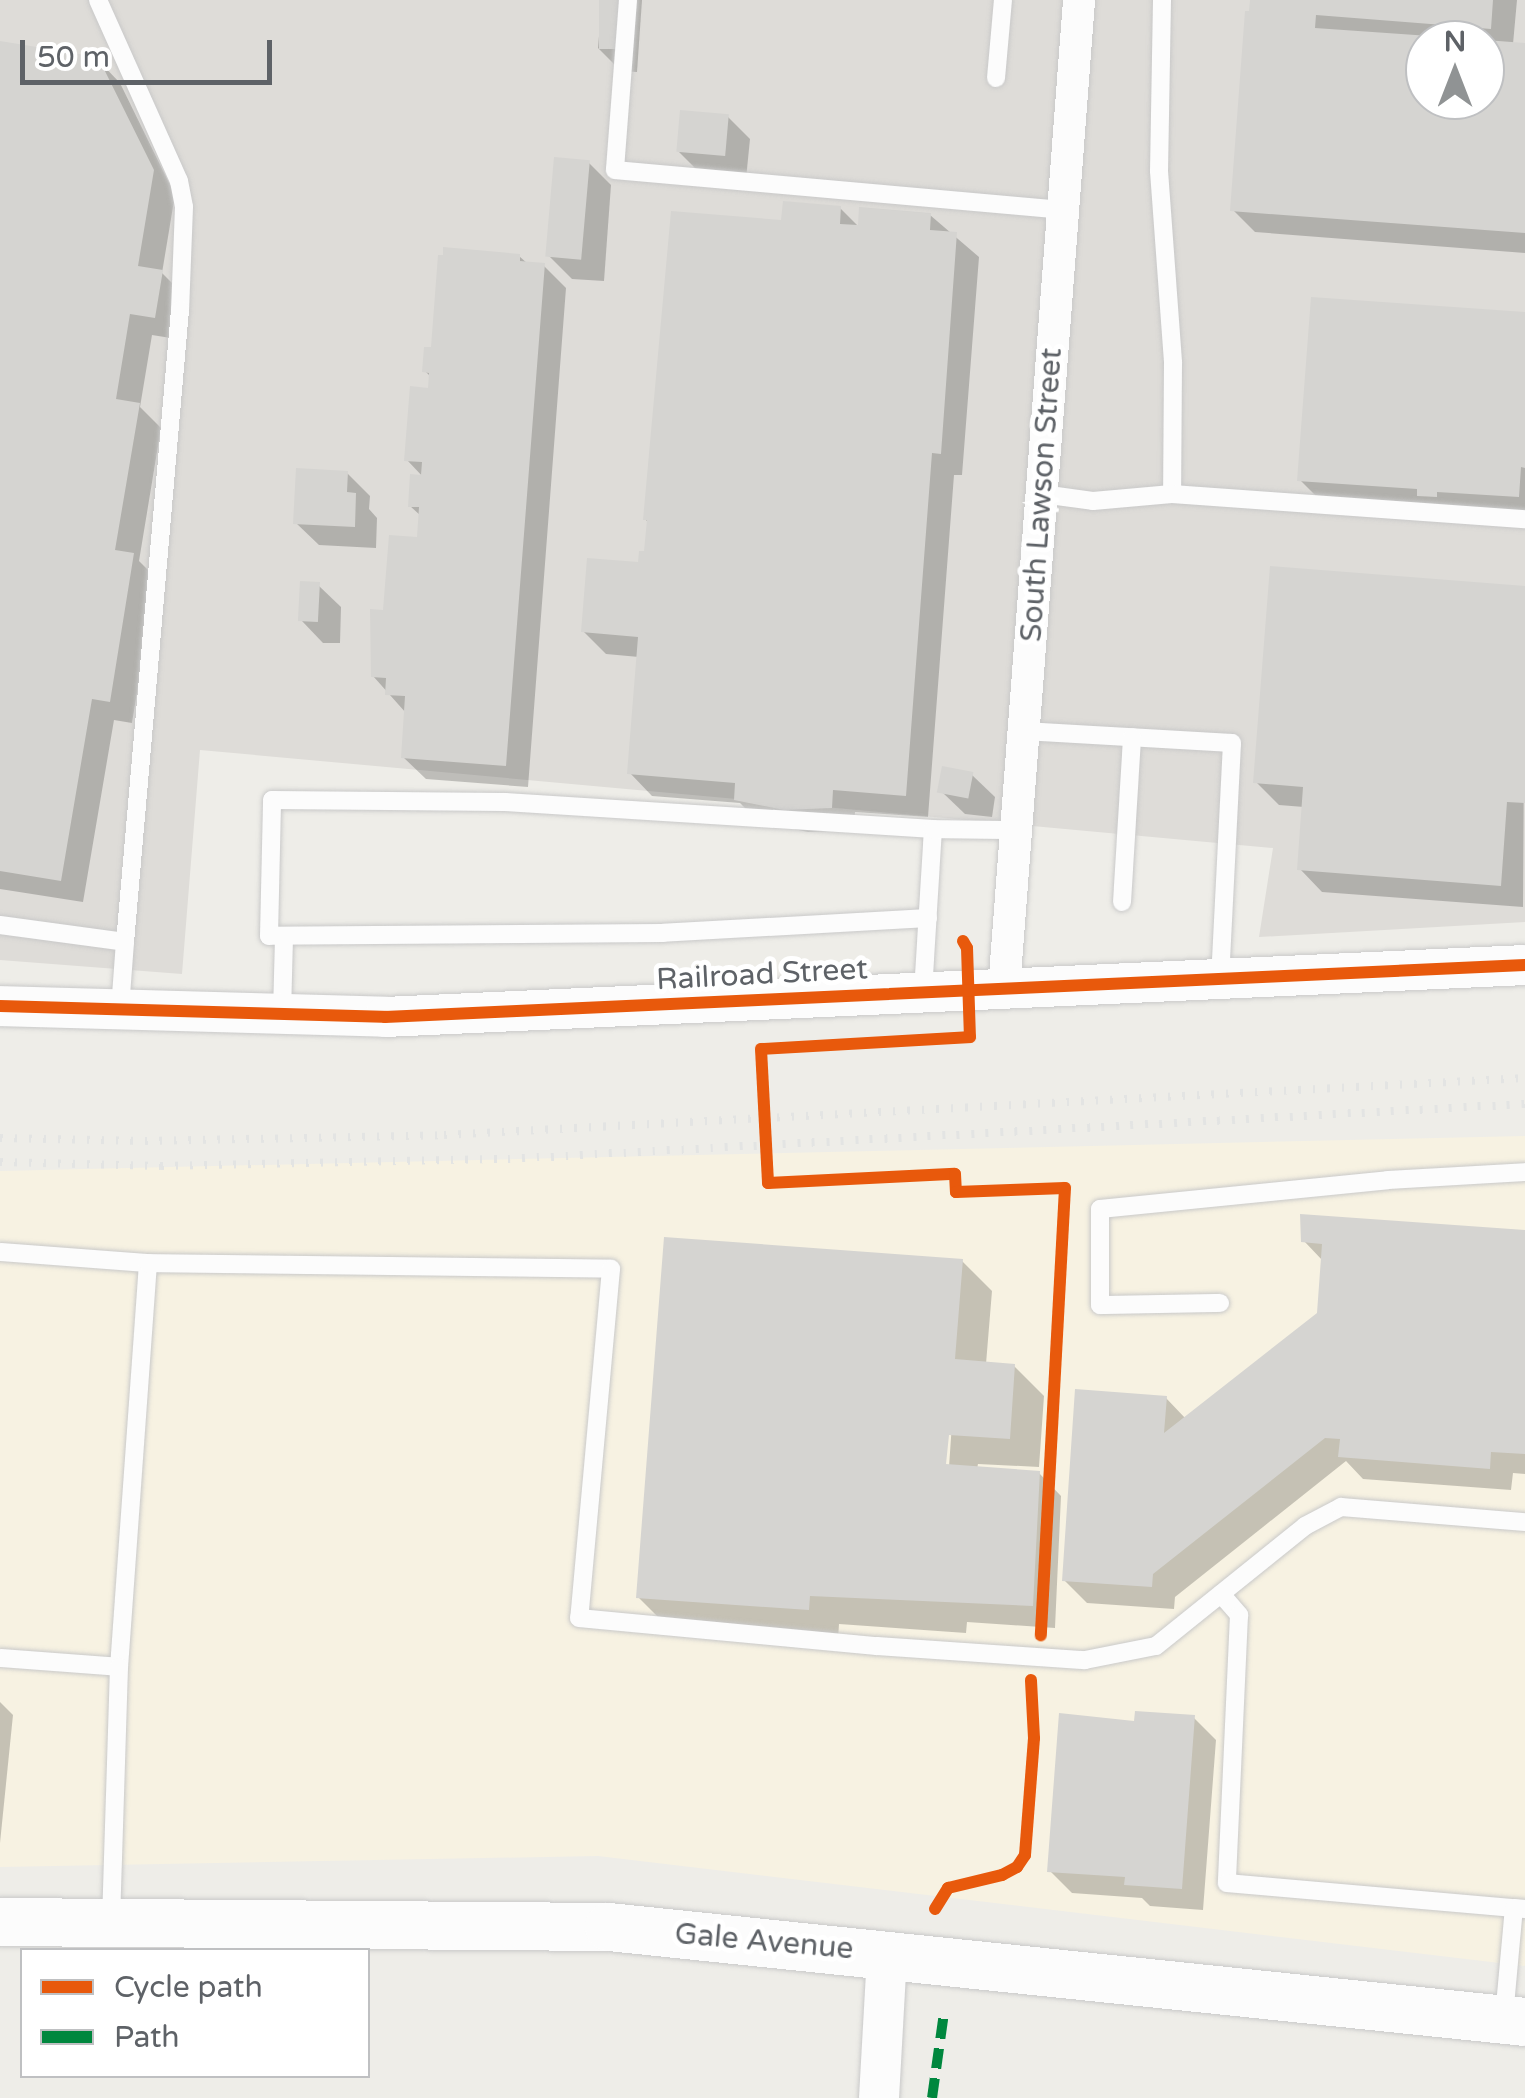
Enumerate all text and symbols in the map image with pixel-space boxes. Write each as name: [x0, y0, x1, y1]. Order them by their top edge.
scale bar: [25, 20, 278, 82]
north arrow: [1405, 20, 1505, 120]
text: N: [1444, 25, 1466, 59]
text: 50 m: [37, 39, 110, 76]
street label: South Lawson Street: [1014, 347, 1070, 643]
street label: Railroad Street: [655, 951, 869, 999]
street label: Gale Avenue: [673, 1916, 855, 1968]
legend: [20, 1948, 370, 2078]
text: Cycle path: [114, 1969, 263, 2006]
text: Path: [114, 2019, 180, 2056]

